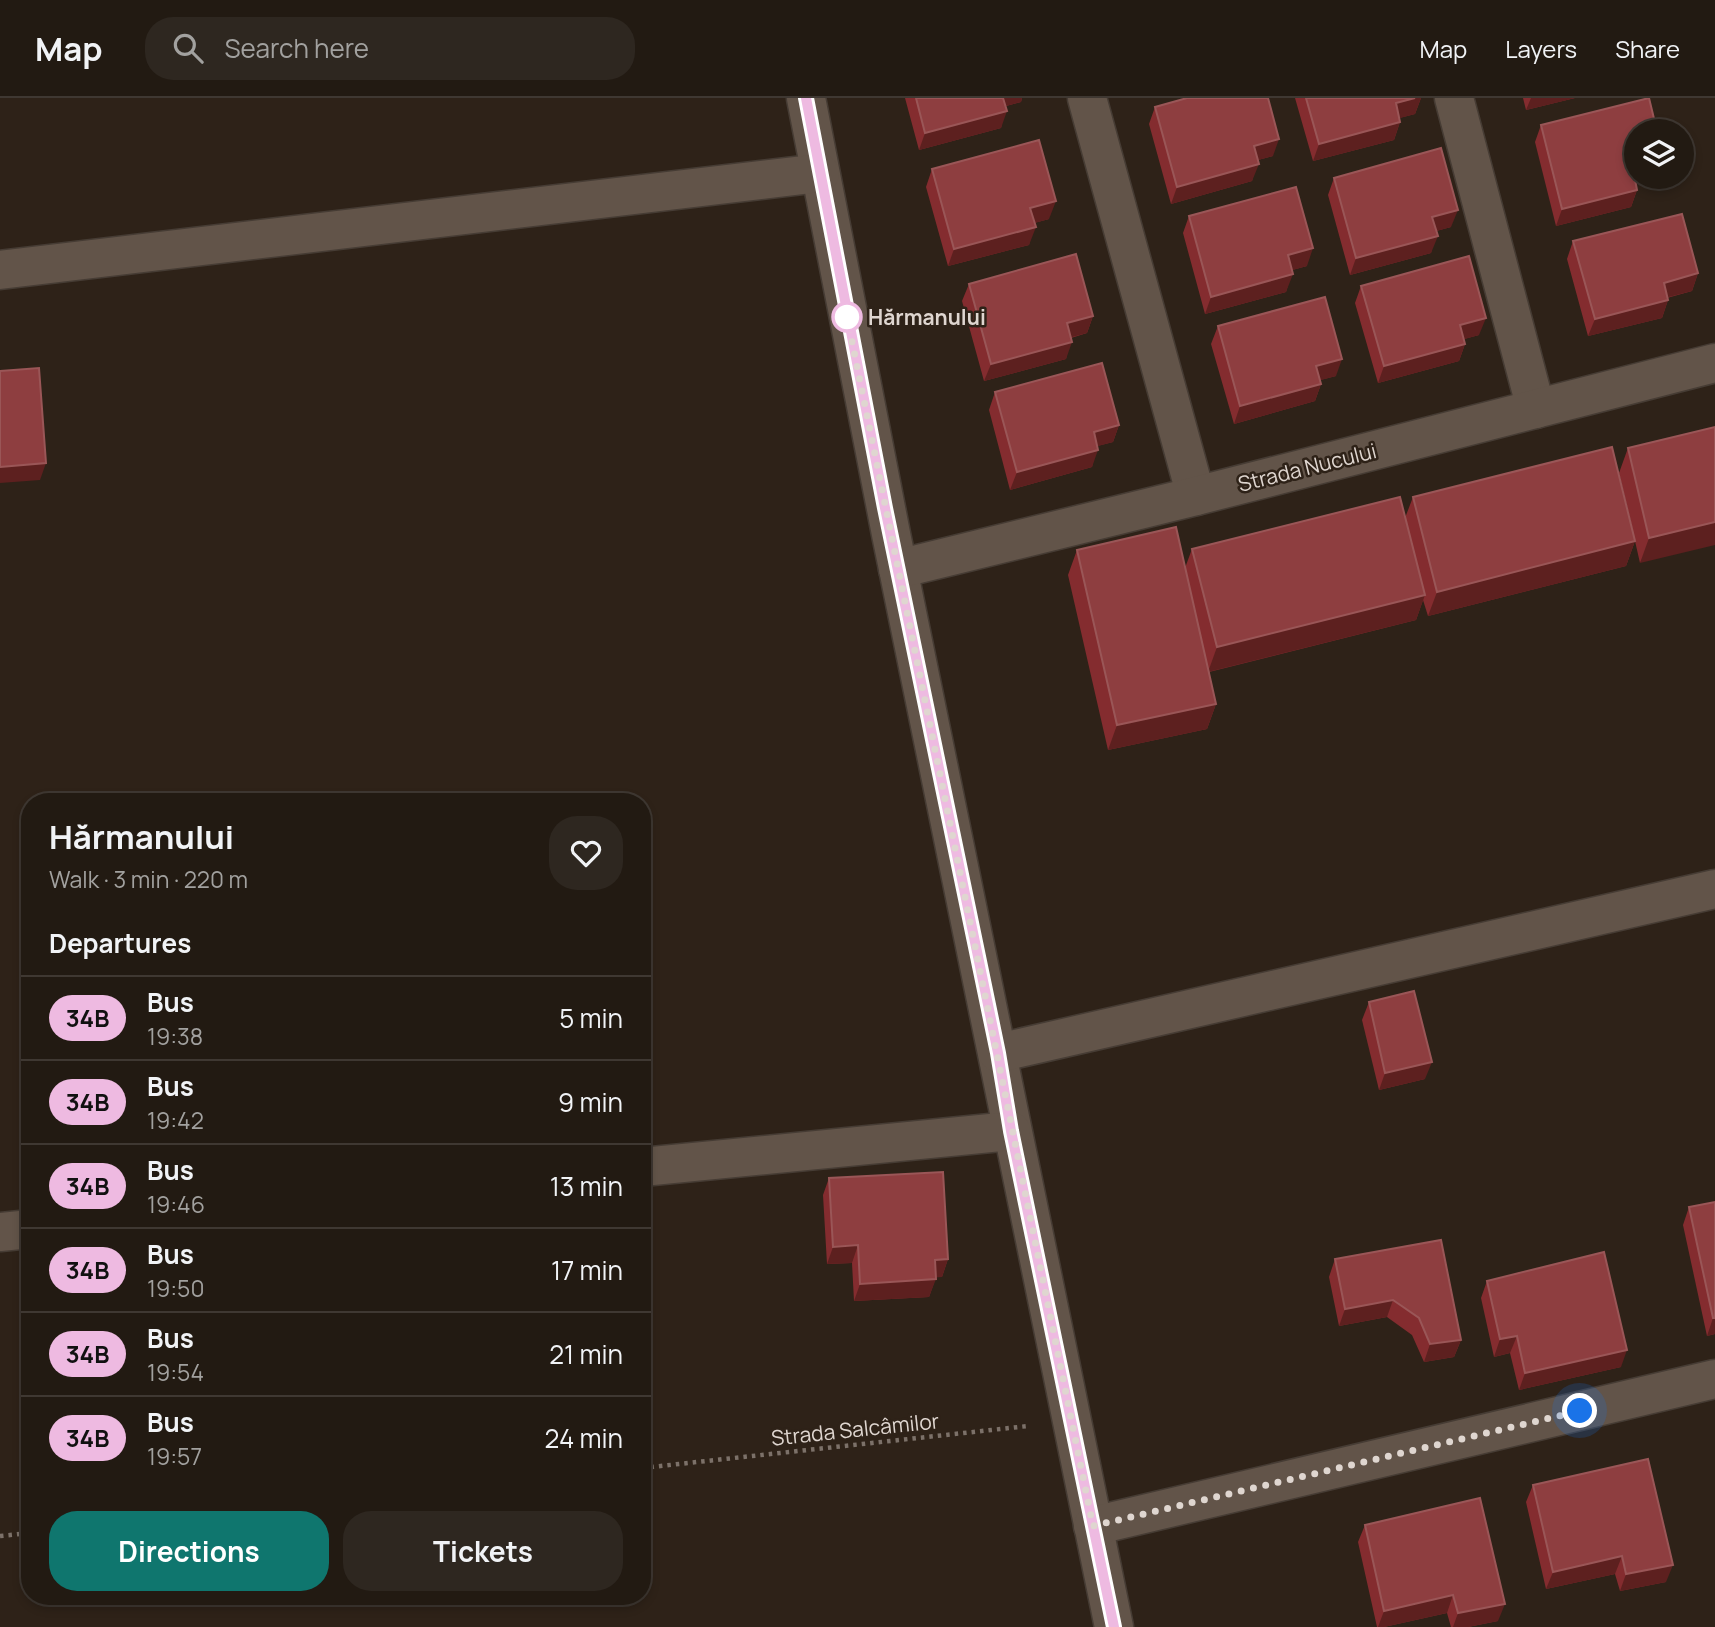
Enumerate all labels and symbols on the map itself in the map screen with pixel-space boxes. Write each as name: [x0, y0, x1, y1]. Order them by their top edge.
marker: Hărmanului: [832, 302, 862, 332]
place label: Hărmanului: [868, 303, 986, 331]
street label: Strada Nucului: [1235, 436, 1379, 498]
your location: [1562, 1393, 1597, 1428]
street label: Strada Salcâmilor: [770, 1406, 941, 1452]

